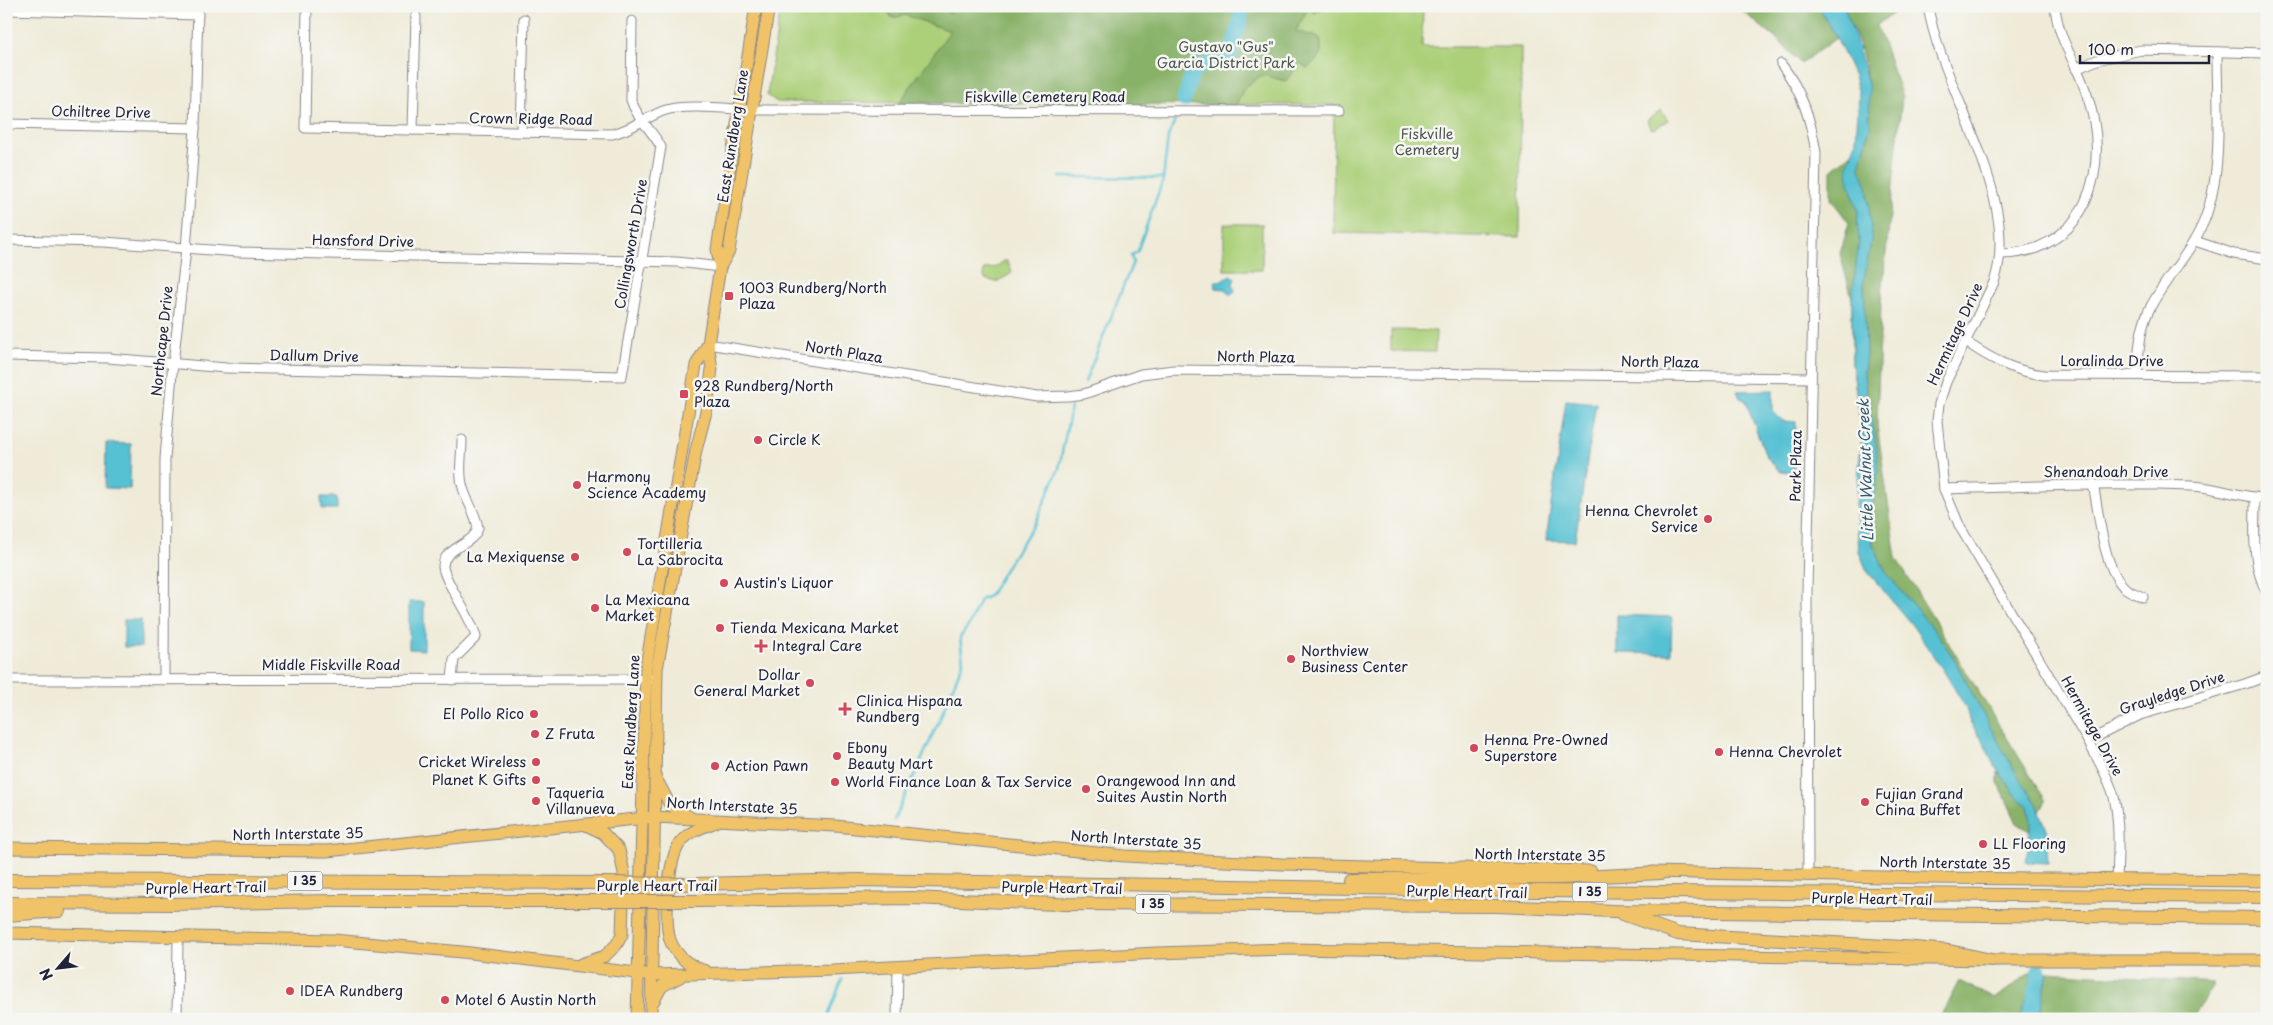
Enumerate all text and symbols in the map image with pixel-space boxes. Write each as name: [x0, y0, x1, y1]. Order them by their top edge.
scale bar: [2080, 32, 2209, 64]
park label: Gustavo "Gus" Garcia District Park: [1157, 36, 1296, 73]
text: 100 m: [2088, 37, 2134, 60]
street label: East Rundberg Lane: [712, 68, 753, 204]
street label: Fiskville Cemetery Road: [965, 86, 1125, 107]
street label: Ochiltree Drive: [51, 100, 151, 123]
street label: Crown Ridge Road: [469, 107, 593, 130]
park label: Fiskville Cemetery: [1394, 123, 1460, 160]
street label: Collingsworth Drive: [609, 177, 652, 311]
street label: Hansford Drive: [312, 229, 415, 252]
place label: 1003 Rundberg/North Plaza: [739, 277, 887, 314]
street label: Hermitage Drive: [1922, 279, 1988, 389]
street label: Northcape Drive: [145, 285, 178, 397]
marker: 1003 Rundberg/North Plaza: [723, 290, 735, 302]
street label: North Plaza: [804, 335, 885, 368]
street label: Dallum Drive: [269, 344, 359, 367]
street label: North Plaza: [1217, 345, 1296, 368]
street label: North Plaza: [1621, 350, 1700, 373]
street label: Loralinda Drive: [2060, 350, 2164, 371]
place label: 928 Rundberg/North Plaza: [694, 375, 833, 412]
marker: 928 Rundberg/North Plaza: [678, 388, 690, 400]
water label: Little Walnut Creek: [1850, 398, 1878, 542]
place label: Circle K: [768, 429, 821, 450]
street label: Park Plaza: [1784, 430, 1807, 502]
marker: Circle K: [752, 434, 764, 446]
street label: Shenandoah Drive: [2044, 461, 2168, 482]
place label: Harmony Science Academy: [587, 466, 706, 503]
marker: Harmony Science Academy: [571, 479, 583, 491]
place label: Henna Chevrolet Service: [1585, 500, 1698, 537]
marker: Henna Chevrolet Service: [1702, 513, 1714, 525]
place label: Tortilleria La Sabrocita: [637, 533, 723, 570]
place label: La Mexiquense: [467, 546, 565, 567]
marker: Tortilleria La Sabrocita: [621, 546, 633, 558]
marker: La Mexiquense: [569, 551, 581, 563]
place label: Austin's Liquor: [734, 572, 834, 593]
marker: Austin's Liquor: [718, 577, 730, 589]
place label: La Mexicana Market: [605, 589, 690, 626]
marker: La Mexicana Market: [589, 602, 601, 614]
place label: Tienda Mexicana Market: [730, 617, 899, 638]
marker: Tienda Mexicana Market: [714, 622, 726, 634]
place label: Integral Care: [772, 635, 862, 656]
marker: Integral Care: [754, 639, 768, 653]
place label: Northview Business Center: [1301, 640, 1408, 677]
marker: Northview Business Center: [1285, 653, 1297, 665]
street label: Middle Fiskville Road: [262, 654, 400, 675]
street label: East Rundberg Lane: [616, 654, 645, 790]
place label: Dollar General Market: [693, 664, 801, 701]
street label: Grayledge Drive: [2117, 666, 2227, 719]
street label: Hermitage Drive: [2056, 672, 2129, 779]
marker: Dollar General Market: [804, 677, 816, 689]
place label: Clinica Hispana Rundberg: [856, 690, 963, 727]
marker: Clinica Hispana Rundberg: [838, 702, 852, 716]
place label: El Pollo Rico: [443, 703, 524, 724]
marker: El Pollo Rico: [528, 708, 540, 720]
place label: Z Fruta: [545, 723, 595, 744]
marker: Z Fruta: [529, 728, 541, 740]
place label: Henna Pre-Owned Superstore: [1484, 729, 1608, 766]
place label: Ebony Beauty Mart: [847, 737, 933, 774]
place label: Henna Chevrolet: [1729, 741, 1842, 762]
marker: Henna Pre-Owned Superstore: [1468, 742, 1480, 754]
marker: Henna Chevrolet: [1713, 746, 1725, 758]
marker: Ebony Beauty Mart: [831, 750, 843, 762]
place label: Cricket Wireless: [418, 751, 526, 772]
place label: Action Pawn: [725, 755, 808, 776]
marker: Cricket Wireless: [530, 756, 542, 768]
marker: Action Pawn: [709, 760, 721, 772]
place label: Planet K Gifts: [432, 769, 526, 790]
place label: Orangewood Inn and Suites Austin North: [1096, 770, 1236, 807]
place label: World Finance Loan & Tax Service: [845, 771, 1072, 792]
marker: Planet K Gifts: [530, 774, 542, 786]
marker: World Finance Loan & Tax Service: [829, 776, 841, 788]
place label: Taqueria Villanueva: [546, 782, 615, 819]
marker: Orangewood Inn and Suites Austin North: [1080, 783, 1092, 795]
place label: Fujian Grand China Buffet: [1875, 783, 1963, 820]
street label: North Interstate 35: [666, 792, 798, 819]
marker: Taqueria Villanueva: [530, 795, 542, 807]
marker: Fujian Grand China Buffet: [1859, 796, 1871, 808]
street label: North Interstate 35: [232, 822, 364, 845]
street label: North Interstate 35: [1070, 824, 1202, 855]
place label: LL Flooring: [1993, 833, 2066, 854]
marker: LL Flooring: [1977, 838, 1989, 850]
street label: North Interstate 35: [1474, 843, 1606, 866]
street label: North Interstate 35: [1879, 851, 2011, 874]
road number: I 35: [288, 871, 322, 890]
street label: Purple Heart Trail: [596, 875, 718, 896]
street label: Purple Heart Trail: [145, 876, 267, 899]
street label: Purple Heart Trail: [1001, 876, 1123, 899]
street label: Purple Heart Trail: [1406, 880, 1528, 903]
road number: I 35: [1572, 882, 1608, 902]
street label: Purple Heart Trail: [1811, 887, 1933, 910]
road number: I 35: [1136, 894, 1170, 914]
north arrow: [32, 942, 82, 992]
text: N: [34, 965, 58, 984]
place label: IDEA Rundberg: [300, 980, 403, 1001]
marker: IDEA Rundberg: [284, 985, 296, 997]
place label: Motel 6 Austin North: [455, 989, 596, 1010]
marker: Motel 6 Austin North: [439, 994, 451, 1006]

